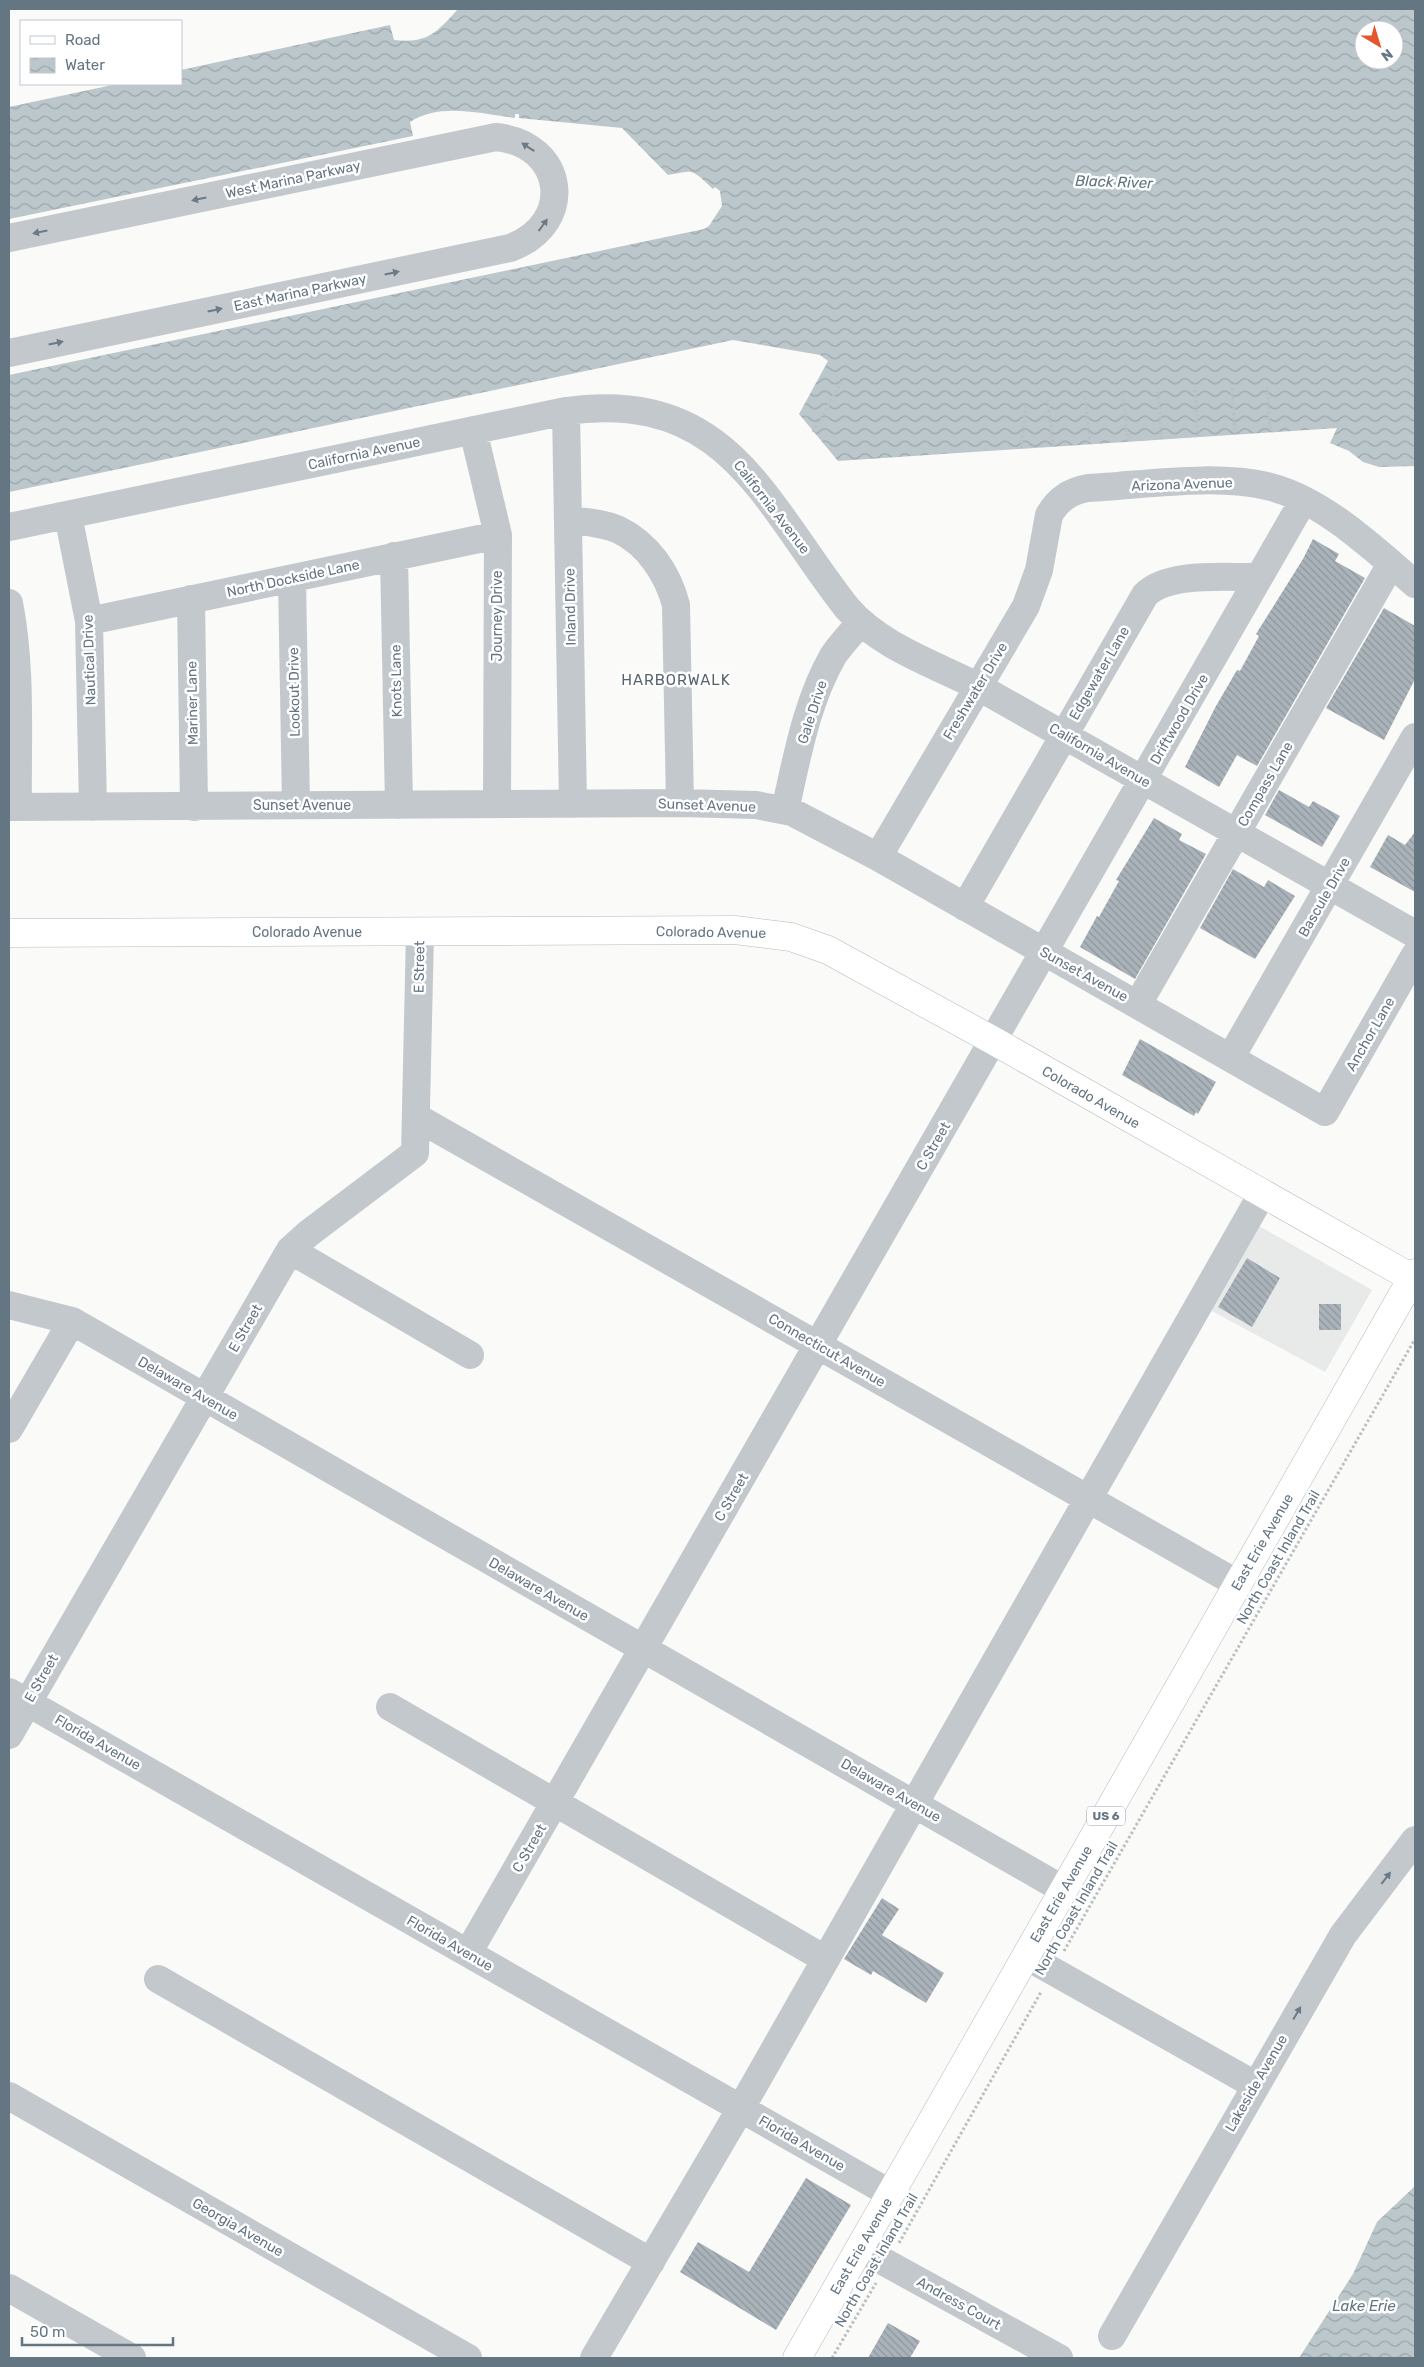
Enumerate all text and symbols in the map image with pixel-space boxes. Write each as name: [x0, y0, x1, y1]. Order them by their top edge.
legend: [20, 20, 182, 85]
north arrow: [1354, 20, 1404, 70]
text: Road: [65, 31, 101, 49]
text: N: [1377, 45, 1396, 65]
text: Water: [65, 56, 105, 74]
one-way arrow: [521, 142, 535, 152]
street label: West Marina Parkway: [224, 157, 362, 202]
water label: Black River: [1075, 172, 1154, 192]
one-way arrow: [190, 195, 206, 203]
one-way arrow: [538, 218, 548, 232]
one-way arrow: [32, 228, 47, 236]
one-way arrow: [384, 268, 400, 276]
street label: East Marina Parkway: [232, 270, 368, 315]
one-way arrow: [208, 306, 223, 314]
one-way arrow: [49, 339, 65, 347]
street label: California Avenue: [307, 433, 422, 474]
street label: California Avenue: [730, 457, 814, 558]
street label: Arizona Avenue: [1131, 474, 1233, 495]
street label: North Dockside Lane: [225, 556, 361, 601]
street label: Inland Drive: [561, 568, 580, 646]
street label: Journey Drive: [489, 570, 506, 662]
street label: Nautical Drive: [79, 614, 100, 706]
street label: Edgewater Lane: [1066, 623, 1133, 723]
street label: Freshwater Drive: [940, 639, 1011, 743]
street label: Knots Lane: [387, 644, 406, 718]
street label: Lookout Drive: [285, 647, 304, 737]
street label: Mariner Lane: [183, 661, 202, 745]
district label: HARBORWALK: [621, 671, 731, 689]
street label: Driftwood Drive: [1147, 671, 1212, 768]
street label: Gale Drive: [794, 678, 831, 746]
street label: California Avenue: [1046, 720, 1154, 791]
street label: Compass Lane: [1234, 739, 1297, 830]
street label: Sunset Avenue: [658, 795, 756, 816]
street label: Sunset Avenue: [253, 797, 351, 814]
street label: Bascule Drive: [1295, 854, 1354, 940]
street label: Colorado Avenue: [656, 923, 766, 942]
street label: Colorado Avenue: [252, 924, 362, 941]
street label: E Street: [411, 940, 428, 993]
street label: Sunset Avenue: [1037, 943, 1131, 1006]
street label: Anchor Lane: [1342, 994, 1399, 1074]
street label: Colorado Avenue: [1039, 1063, 1143, 1132]
street label: C Street: [913, 1118, 954, 1174]
street label: E Street: [225, 1301, 266, 1355]
street label: Connecticut Avenue: [765, 1310, 889, 1391]
street label: Delaware Avenue: [135, 1353, 241, 1424]
street label: C Street: [711, 1469, 752, 1525]
street label: North Coast Inland Trail: [1233, 1487, 1324, 1627]
street label: East Erie Avenue: [1228, 1491, 1297, 1594]
street label: Delaware Avenue: [486, 1554, 592, 1625]
street label: E Street: [21, 1651, 62, 1705]
street label: Florida Avenue: [52, 1711, 144, 1774]
street label: Delaware Avenue: [838, 1755, 944, 1826]
road number: US 6: [1087, 1806, 1125, 1825]
street label: C Street: [509, 1820, 550, 1876]
street label: North Coast Inland Trail: [1031, 1838, 1122, 1978]
street label: East Erie Avenue: [1027, 1843, 1096, 1946]
one-way arrow: [1381, 1871, 1392, 1884]
street label: Florida Avenue: [404, 1912, 496, 1975]
one-way arrow: [1293, 2006, 1301, 2021]
street label: Lakeside Avenue: [1222, 2032, 1291, 2135]
street label: Florida Avenue: [756, 2112, 848, 2175]
street label: North Coast Inland Trail: [831, 2190, 922, 2330]
street label: Georgia Avenue: [189, 2195, 286, 2260]
street label: East Erie Avenue: [827, 2195, 896, 2298]
street label: Andress Court: [914, 2273, 1004, 2334]
water label: Lake Erie: [1332, 2297, 1396, 2315]
scale bar: [22, 2314, 174, 2346]
text: 50 m: [30, 2323, 65, 2341]

